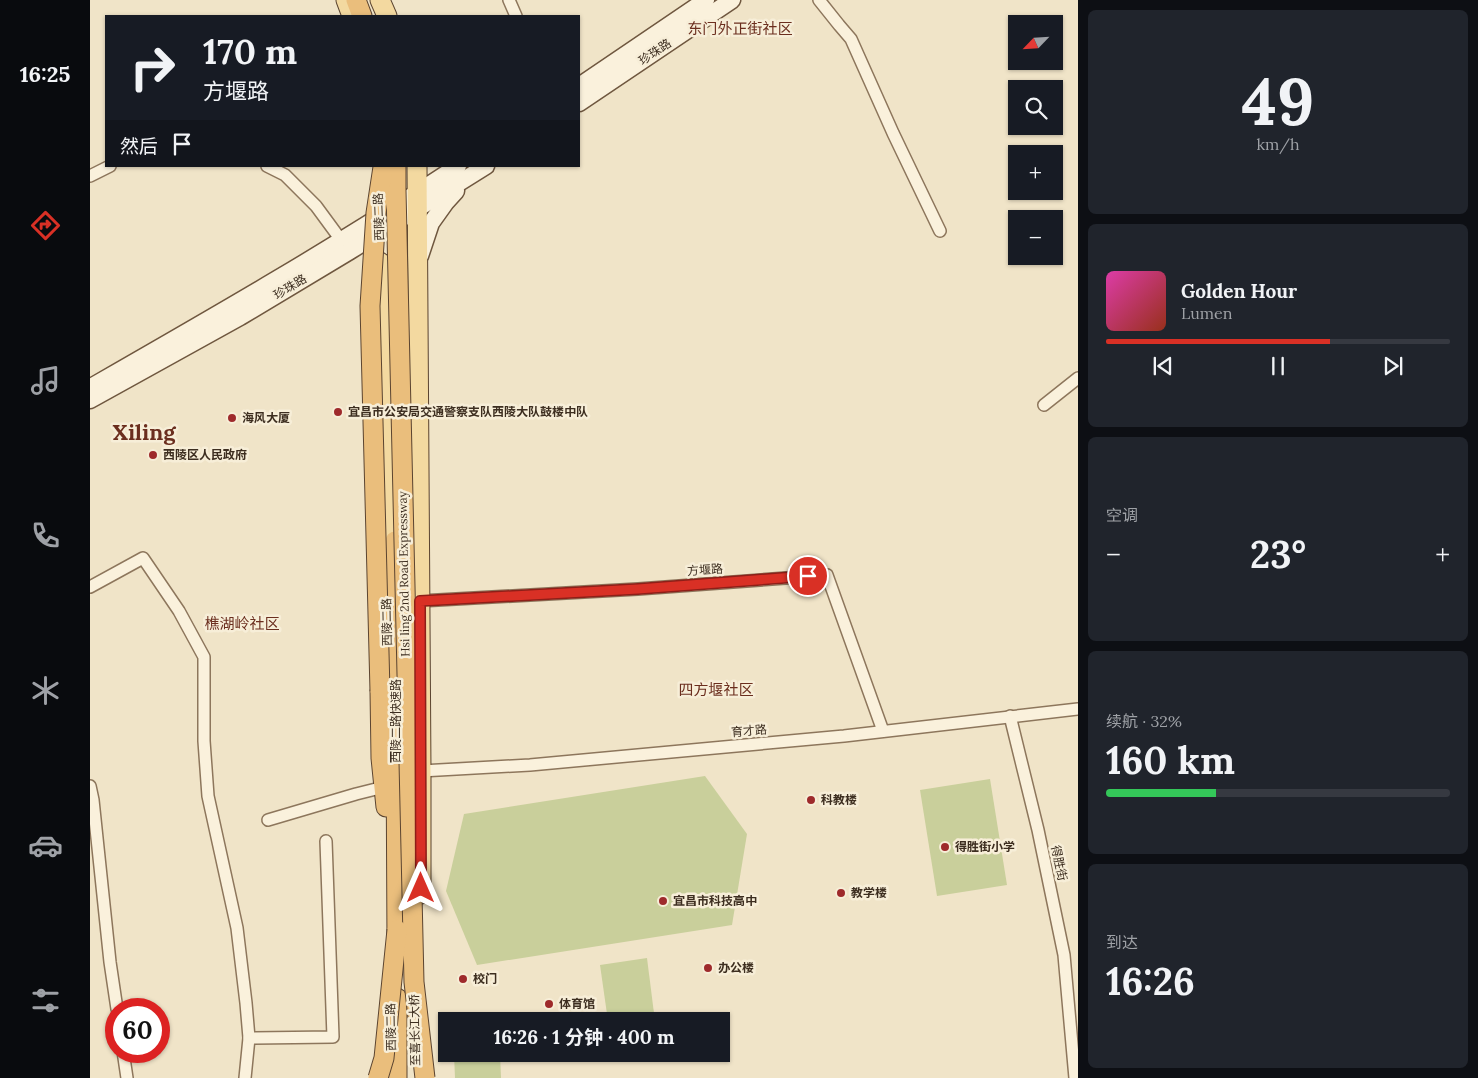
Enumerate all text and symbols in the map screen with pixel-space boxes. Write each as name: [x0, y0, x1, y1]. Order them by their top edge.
north arrow: [1008, 15, 1062, 70]
map controls: [1008, 15, 1063, 265]
district label: 东门外正街社区: [687, 19, 793, 38]
text: 170 m: [203, 29, 297, 74]
icon: right: [120, 35, 185, 100]
street label: 珍珠路: [636, 35, 674, 68]
text: 16:25: [20, 60, 70, 88]
text: 49: [1242, 60, 1315, 143]
text: 方堰路: [203, 77, 269, 105]
button: search: [1008, 80, 1063, 135]
icon: arrive: [168, 130, 196, 158]
text: 然后: [120, 134, 158, 158]
text: km/h: [1256, 134, 1300, 154]
button: +: [1008, 145, 1063, 200]
street label: 西陵二路: [370, 193, 387, 241]
icon: directions: [28, 208, 63, 243]
button: −: [1008, 210, 1063, 265]
street label: 珍珠路: [270, 271, 309, 302]
text: Golden Hour: [1181, 279, 1297, 303]
text: Lumen: [1181, 303, 1233, 323]
icon: previous: [1149, 352, 1177, 380]
icon: pause: [1264, 352, 1292, 380]
icon: next: [1379, 352, 1407, 380]
icon: music: [28, 363, 63, 398]
place label: 宜昌市公安局交通警察支队西陵大队鼓楼中队: [348, 404, 588, 419]
marker: 宜昌市公安局交通警察支队西陵大队鼓楼中队: [332, 406, 344, 418]
place label: 海风大厦: [242, 410, 290, 425]
marker: 海风大厦: [226, 412, 238, 424]
district label: Xiling: [113, 418, 176, 446]
place label: 西陵区人民政府: [163, 447, 247, 462]
marker: 西陵区人民政府: [147, 449, 159, 461]
street label: Hsi ling 2nd Road Expressway: [395, 490, 412, 657]
text: 空调: [1106, 505, 1138, 525]
icon: phone: [28, 518, 63, 553]
text: 23°: [1250, 530, 1306, 578]
text: −: [1106, 537, 1121, 573]
text: +: [1435, 537, 1450, 573]
pin: [787, 555, 829, 597]
street label: 方堰路: [686, 561, 723, 578]
icon: arrive: [794, 562, 822, 590]
street label: 西陵二路: [379, 598, 394, 646]
district label: 樵湖岭社区: [204, 614, 280, 633]
icon: climate: [28, 673, 63, 708]
street label: 西陵二路快速路: [388, 679, 403, 763]
district label: 四方堰社区: [678, 680, 754, 699]
text: 续航 · 32%: [1106, 711, 1182, 731]
street label: 育才路: [730, 721, 768, 740]
text: 160 km: [1106, 736, 1235, 784]
place label: 科教楼: [821, 792, 857, 807]
marker: 科教楼: [805, 794, 817, 806]
icon: car: [28, 828, 63, 863]
place label: 得胜街小学: [955, 839, 1015, 854]
marker: 得胜街小学: [939, 841, 951, 853]
street label: 得胜街: [1048, 844, 1071, 882]
position arrow: [394, 861, 446, 913]
place label: 教学楼: [851, 885, 887, 900]
marker: 教学楼: [835, 887, 847, 899]
place label: 宜昌市科技高中: [673, 893, 757, 908]
marker: 宜昌市科技高中: [657, 895, 669, 907]
text: 到达: [1106, 932, 1138, 952]
text: 16:26: [1106, 957, 1195, 1005]
place label: 办公楼: [718, 960, 754, 975]
marker: 办公楼: [702, 962, 714, 974]
place label: 校门: [473, 971, 497, 986]
marker: 校门: [457, 973, 469, 985]
icon: filters: [28, 983, 63, 1018]
street label: 至喜长江大桥: [406, 994, 423, 1066]
place label: 体育馆: [559, 996, 595, 1011]
speed limit sign: 60: [105, 998, 170, 1063]
marker: 体育馆: [543, 998, 555, 1010]
street label: 西陵二路: [383, 1003, 398, 1051]
text: 16:26 · 1 分钟 · 400 m: [494, 1025, 674, 1049]

